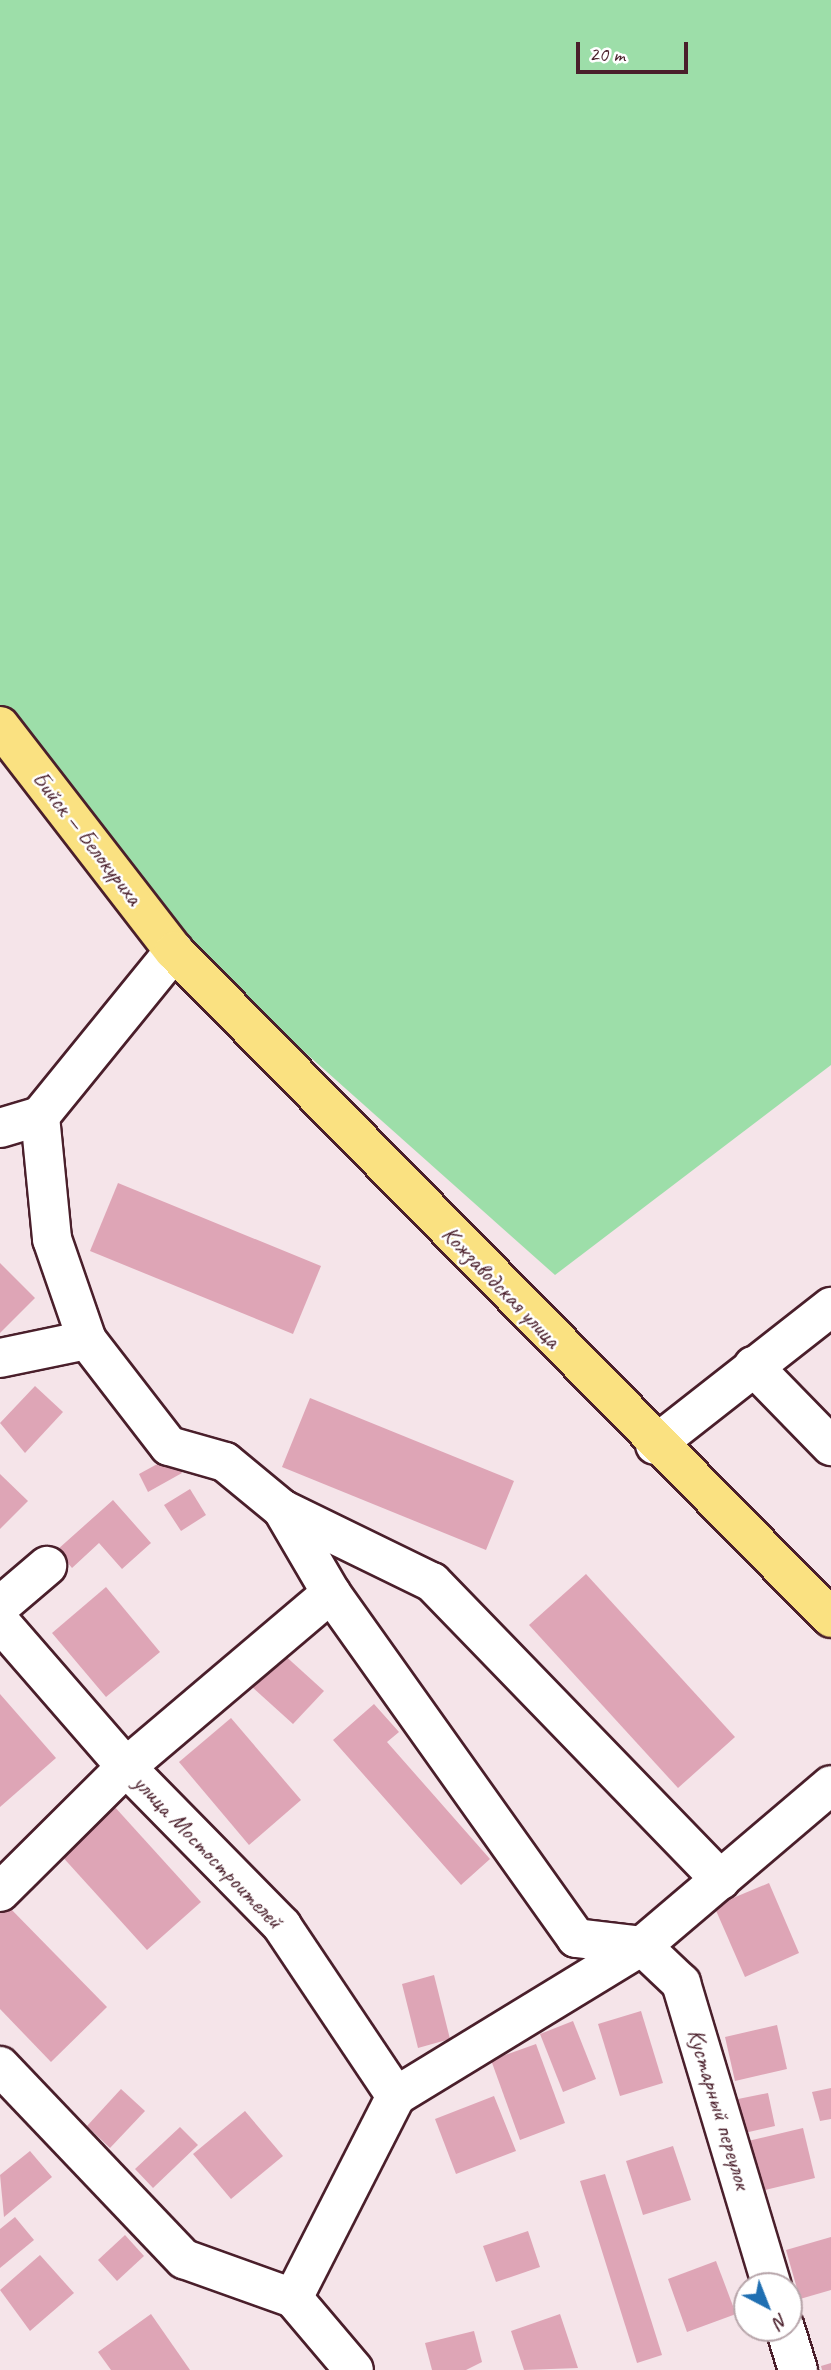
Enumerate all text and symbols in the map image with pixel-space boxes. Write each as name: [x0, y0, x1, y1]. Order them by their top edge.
scale bar: [579, 28, 691, 72]
text: 20 m: [589, 41, 625, 67]
street label: Бийск — Белокуриха: [26, 765, 148, 911]
street label: Кожзаводская улица: [435, 1219, 567, 1355]
street label: улица Мостостроителей: [127, 1768, 289, 1936]
street label: Кустарный переулок: [681, 2025, 757, 2193]
north arrow: [733, 2272, 803, 2342]
text: N: [768, 2308, 793, 2334]

